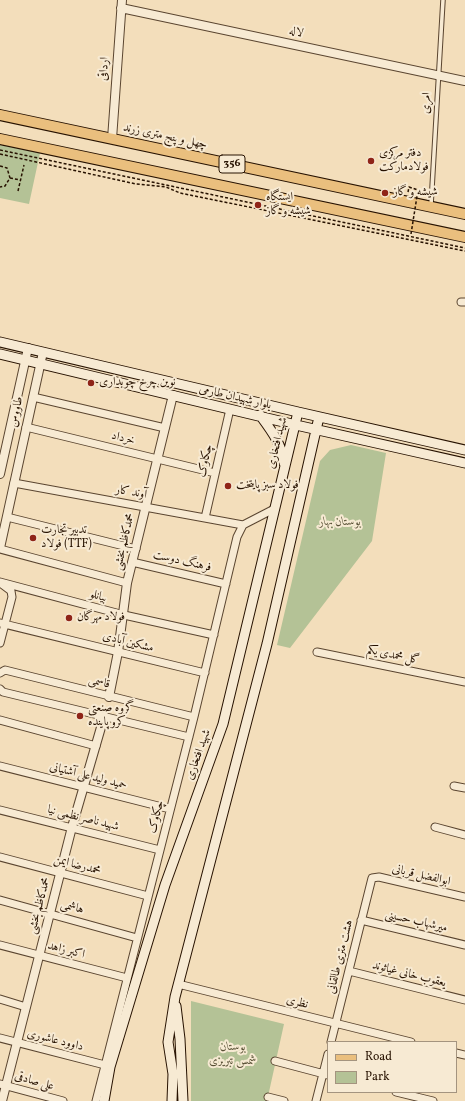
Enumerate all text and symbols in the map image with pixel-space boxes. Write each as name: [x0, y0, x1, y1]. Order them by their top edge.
street label: لاله: [288, 24, 304, 42]
street label: ارداقی: [97, 57, 113, 81]
street label: امری: [419, 92, 435, 114]
street label: چهل و پنج متری زرند: [122, 121, 208, 153]
place label: دفتر مرکزی فولادمارکت: [379, 147, 429, 175]
road number: 356: [219, 155, 245, 173]
marker: دفتر مرکزی فولادمارکت: [366, 156, 376, 166]
place label: شیشه و گاز: [393, 186, 438, 200]
marker: شیشه و گاز: [380, 188, 390, 198]
place label: ایستگاه شیشه و گاز: [266, 191, 311, 219]
marker: ایستگاه شیشه و گاز: [253, 200, 263, 210]
place label: نوین چرخ چوبداری: [99, 376, 176, 390]
marker: نوین چرخ چوبداری: [86, 378, 96, 388]
street label: بلوار شهیدان طارمی: [197, 383, 273, 413]
street label: طاووس: [7, 395, 27, 429]
street label: شهید افتخاری: [265, 416, 291, 470]
street label: خرداد: [110, 429, 136, 449]
street label: چکاوک: [195, 443, 217, 479]
place label: فولاد سبز پایتخت: [236, 479, 299, 493]
marker: فولاد سبز پایتخت: [223, 481, 233, 491]
street label: آوند کار: [114, 483, 148, 503]
street label: محمدکاظم بخشی: [111, 512, 139, 572]
park label: بوستان بهار: [319, 516, 361, 530]
place label: تدبیر تجارت فولاد (TTF): [41, 524, 92, 552]
marker: تدبیر تجارت فولاد (TTF): [28, 533, 38, 543]
street label: فرهنگ دوست: [151, 548, 213, 576]
street label: بیانلو: [88, 588, 108, 606]
place label: فولاد مهرگان: [77, 611, 125, 625]
marker: فولاد مهرگان: [64, 613, 74, 623]
street label: مشکین آبادی: [101, 630, 155, 656]
street label: گل محمدی یکم: [365, 643, 421, 669]
street label: قاسمی: [87, 673, 111, 693]
place label: گروه صنعتی کرو پاینده: [88, 702, 134, 730]
marker: گروه صنعتی کرو پاینده: [75, 711, 85, 721]
street label: شهید افتخاری: [183, 728, 215, 782]
street label: حمید ولید علی آشتیانی: [48, 760, 128, 794]
street label: چکاوک: [146, 799, 168, 835]
street label: شهید ناصر نظمی نیا: [46, 803, 120, 835]
street label: محمدرضا ایمن: [52, 853, 102, 879]
street label: ابوالفضل قربانی: [390, 862, 452, 890]
street label: محمدکاظم بخشی: [26, 876, 54, 936]
street label: هاشمی: [59, 898, 85, 918]
street label: میرشهاب حسینی: [383, 908, 449, 936]
street label: هشت متری طالقانی: [325, 918, 357, 996]
street label: اکبر زاهد: [46, 939, 86, 963]
street label: یعقوب خانی غیاثوند: [371, 959, 447, 991]
street label: نظری: [284, 993, 310, 1013]
street label: داوود عاشوری: [25, 1027, 85, 1055]
park label: بوستان شمس تبریزی: [209, 1041, 257, 1069]
legend: [327, 1041, 457, 1093]
text: Road: [365, 1049, 392, 1065]
text: Park: [365, 1069, 390, 1085]
street label: علی صادقی: [13, 1070, 55, 1094]

